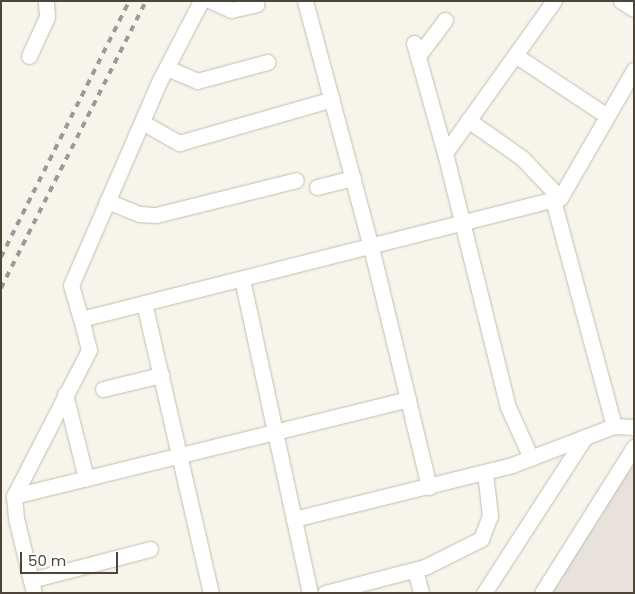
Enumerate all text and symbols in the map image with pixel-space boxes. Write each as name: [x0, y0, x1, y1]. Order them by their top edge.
scale bar: [22, 542, 120, 574]
text: 50 m: [28, 550, 66, 571]

